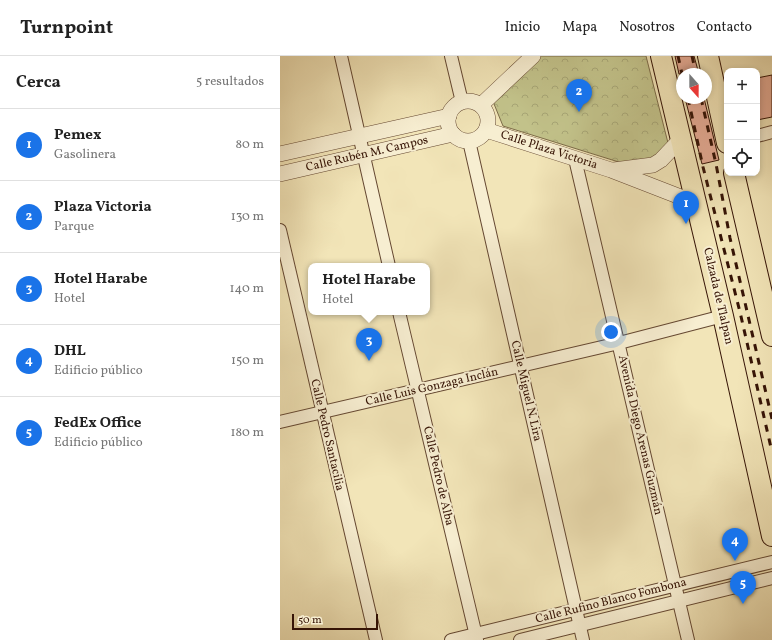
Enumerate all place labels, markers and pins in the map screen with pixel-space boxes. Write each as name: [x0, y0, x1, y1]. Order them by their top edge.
pin: 2: [566, 79, 592, 112]
pin: 1: [673, 191, 699, 224]
pin: 3: [356, 328, 382, 361]
pin: 4: [722, 528, 748, 561]
pin: 5: [730, 571, 756, 604]

